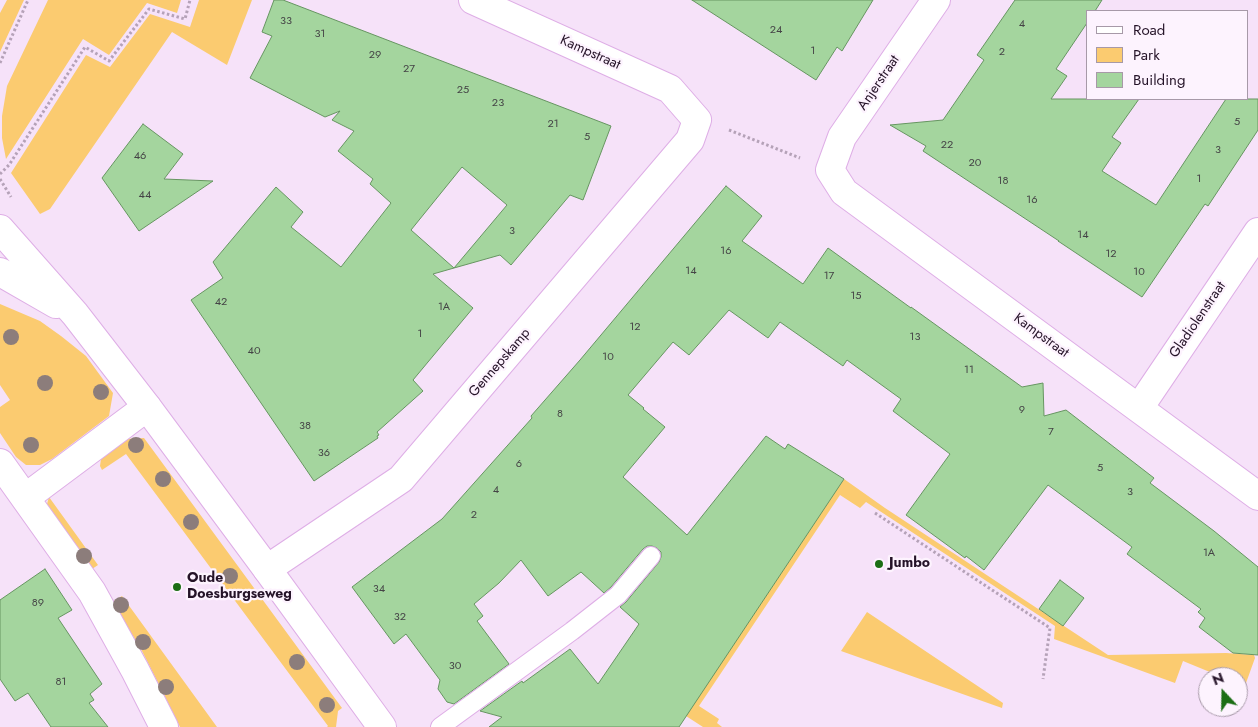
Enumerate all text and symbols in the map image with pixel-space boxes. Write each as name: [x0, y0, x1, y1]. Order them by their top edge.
legend: [1086, 10, 1248, 100]
house number: 33: [280, 14, 292, 28]
house number: 4: [1019, 17, 1025, 31]
text: Road: [1133, 19, 1165, 41]
house number: 24: [770, 23, 782, 37]
house number: 31: [315, 27, 325, 41]
street label: Kampstraat: [557, 32, 623, 74]
house number: 1: [811, 44, 815, 58]
text: Park: [1133, 44, 1160, 66]
house number: 2: [999, 45, 1005, 59]
house number: 29: [369, 48, 381, 62]
street label: Anjerstraat: [854, 52, 904, 114]
house number: 27: [403, 62, 415, 76]
text: Building: [1133, 69, 1185, 91]
house number: 25: [457, 83, 469, 97]
house number: 23: [492, 96, 504, 110]
house number: 5: [1234, 115, 1240, 129]
house number: 21: [547, 117, 559, 131]
house number: 5: [584, 130, 590, 144]
house number: 22: [941, 138, 953, 152]
house number: 3: [1215, 143, 1221, 157]
house number: 46: [134, 149, 146, 163]
house number: 20: [969, 156, 981, 170]
house number: 1: [1197, 172, 1201, 186]
house number: 18: [998, 174, 1008, 188]
house number: 44: [139, 188, 151, 202]
house number: 16: [1026, 193, 1038, 207]
house number: 3: [509, 224, 515, 238]
house number: 14: [1077, 228, 1089, 242]
house number: 16: [720, 244, 732, 258]
house number: 12: [1105, 247, 1117, 261]
house number: 14: [685, 264, 697, 278]
house number: 10: [1133, 265, 1145, 279]
house number: 17: [824, 269, 834, 283]
street label: Gladiolenstraat: [1166, 279, 1230, 361]
house number: 15: [850, 289, 862, 303]
house number: 42: [215, 295, 227, 309]
house number: 1A: [438, 300, 450, 314]
street label: Kampstraat: [1010, 310, 1072, 362]
house number: 12: [629, 320, 641, 334]
street label: Gennepskamp: [466, 325, 534, 401]
house number: 1: [418, 327, 422, 341]
house number: 13: [910, 330, 920, 344]
house number: 40: [247, 344, 261, 358]
house number: 10: [602, 350, 614, 364]
house number: 11: [964, 363, 974, 377]
house number: 9: [1019, 403, 1025, 417]
house number: 8: [557, 407, 563, 421]
house number: 38: [299, 419, 311, 433]
house number: 7: [1048, 425, 1054, 439]
house number: 36: [318, 446, 330, 460]
house number: 6: [516, 457, 522, 471]
house number: 5: [1097, 461, 1103, 475]
house number: 4: [493, 483, 499, 497]
house number: 3: [1127, 485, 1133, 499]
house number: 2: [471, 508, 477, 522]
house number: 1A: [1203, 546, 1215, 560]
place label: Jumbo: [889, 556, 930, 572]
marker: Jumbo: [873, 558, 885, 570]
place label: Oude Doesburgseweg: [187, 571, 292, 604]
marker: Oude Doesburgseweg: [171, 581, 183, 593]
house number: 34: [373, 582, 385, 596]
house number: 89: [32, 596, 44, 610]
house number: 32: [394, 610, 406, 624]
house number: 30: [449, 659, 461, 673]
north arrow: [1198, 667, 1248, 717]
text: N: [1209, 668, 1227, 690]
house number: 81: [56, 675, 66, 689]

